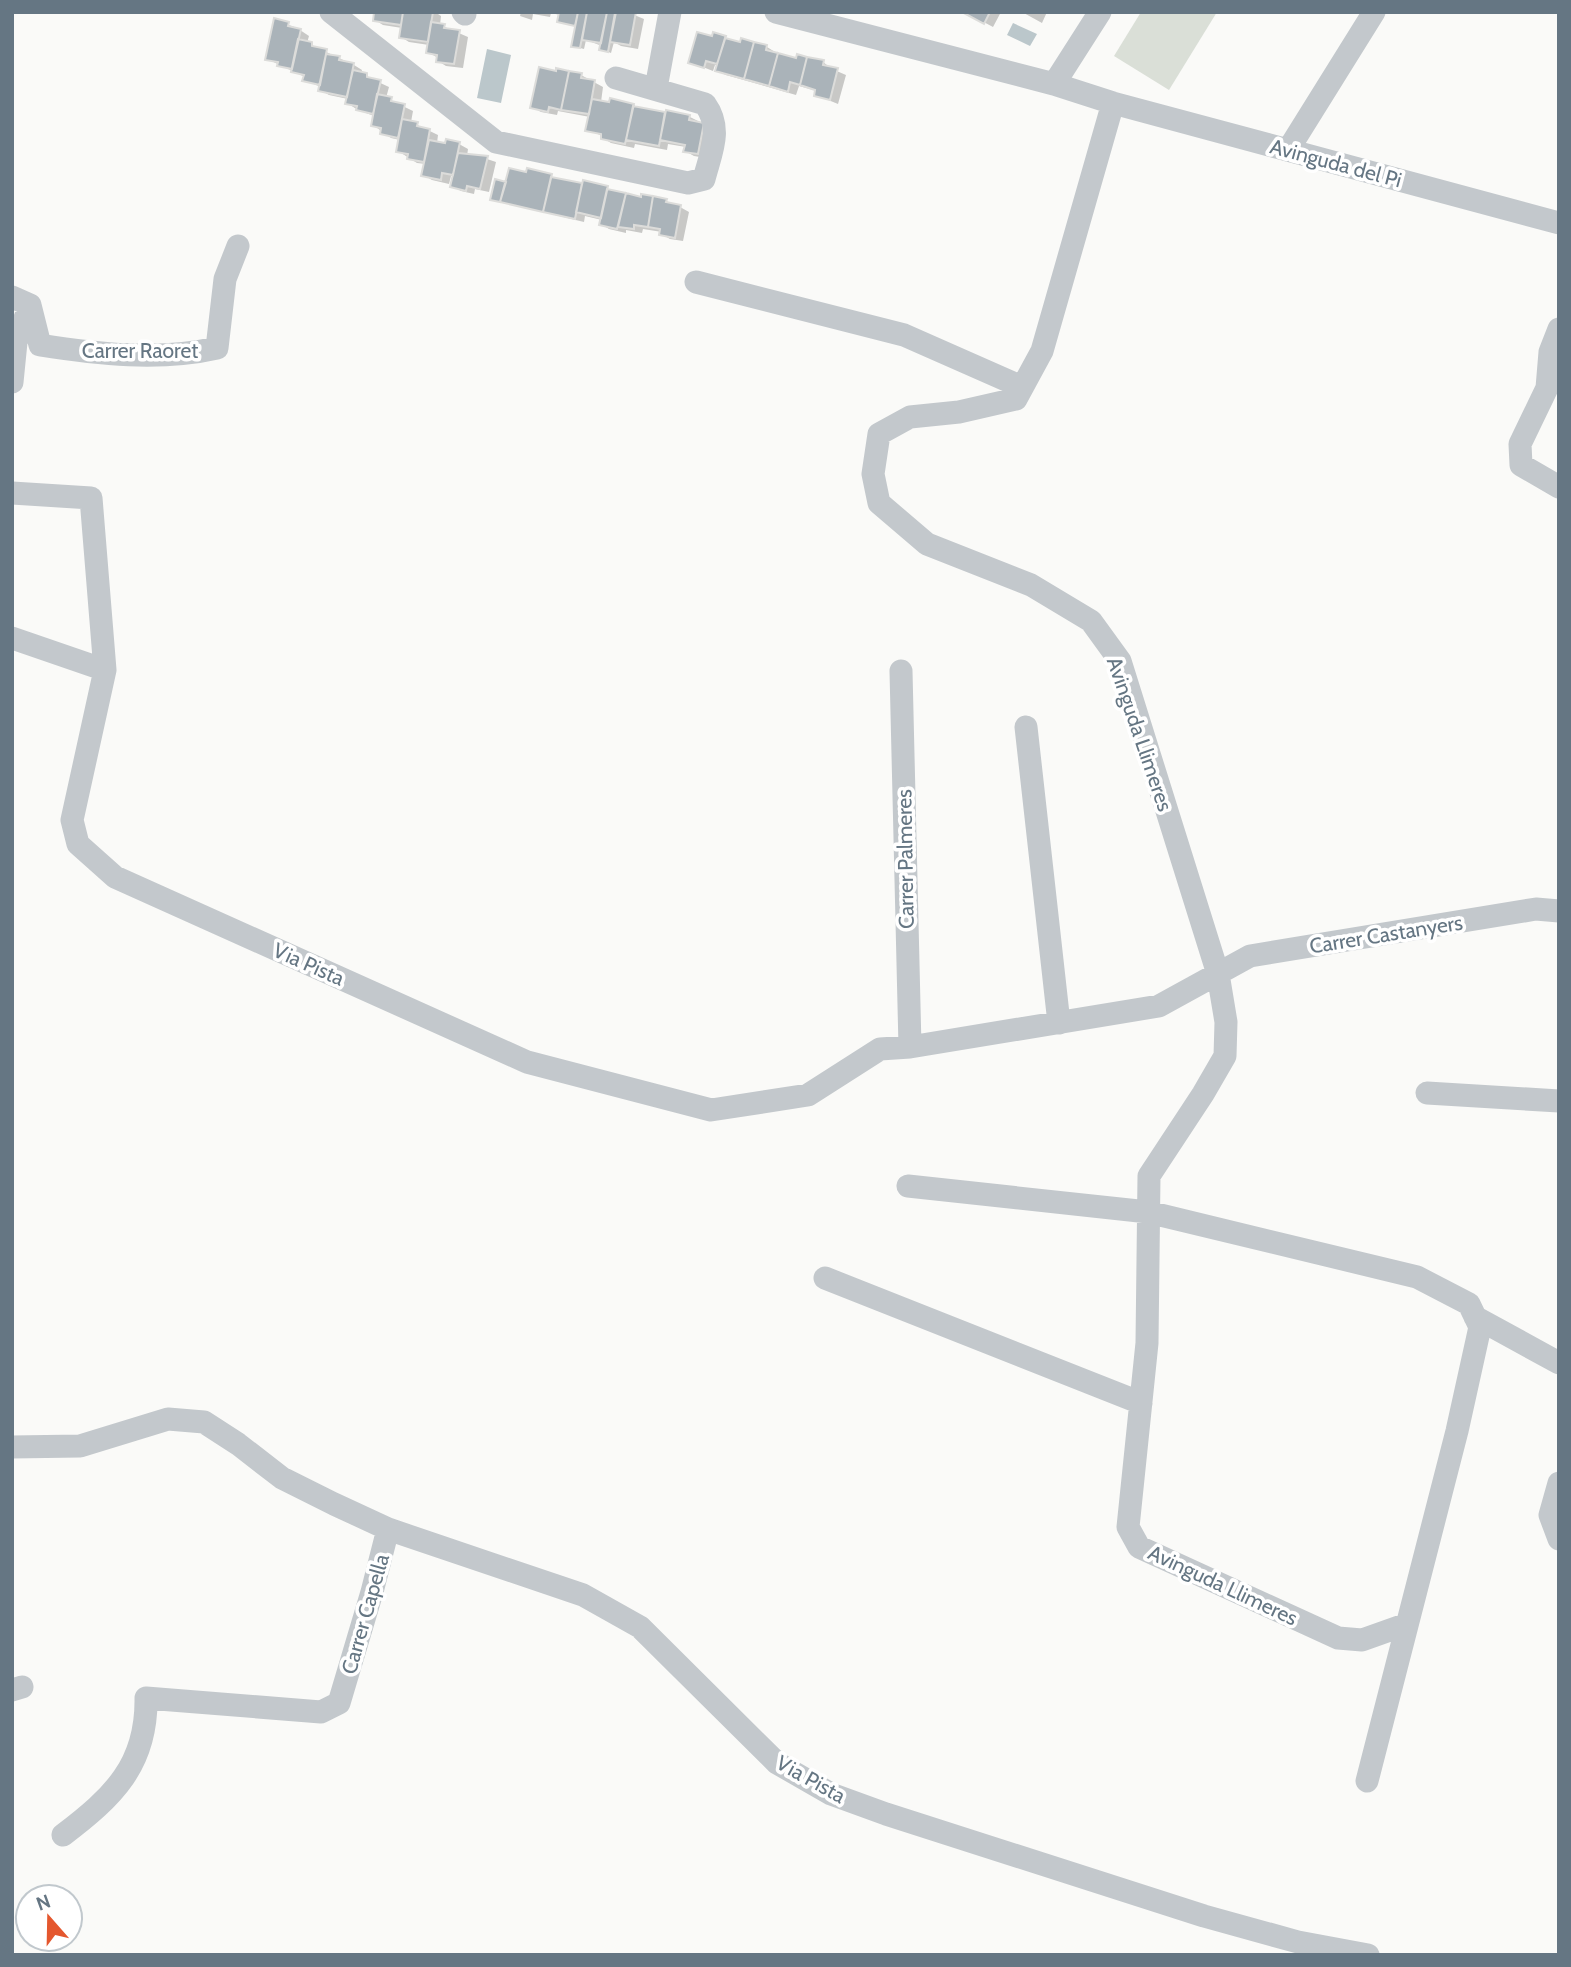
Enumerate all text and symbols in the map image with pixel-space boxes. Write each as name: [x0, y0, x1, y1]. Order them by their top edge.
street label: Avinguda del Pi: [1268, 133, 1404, 193]
street label: Carrer Raoret: [82, 338, 198, 363]
street label: Avinguda Llimeres: [1102, 654, 1178, 815]
street label: Carrer Palmeres: [891, 789, 919, 929]
street label: Carrer Castanyers: [1308, 909, 1465, 958]
street label: Via Pista: [270, 937, 348, 991]
street label: Avinguda Llimeres: [1145, 1540, 1302, 1631]
street label: Carrer Capella: [336, 1551, 394, 1677]
street label: Via Pista: [772, 1750, 850, 1808]
north arrow: [14, 1883, 84, 1953]
text: N: [33, 1889, 54, 1916]

